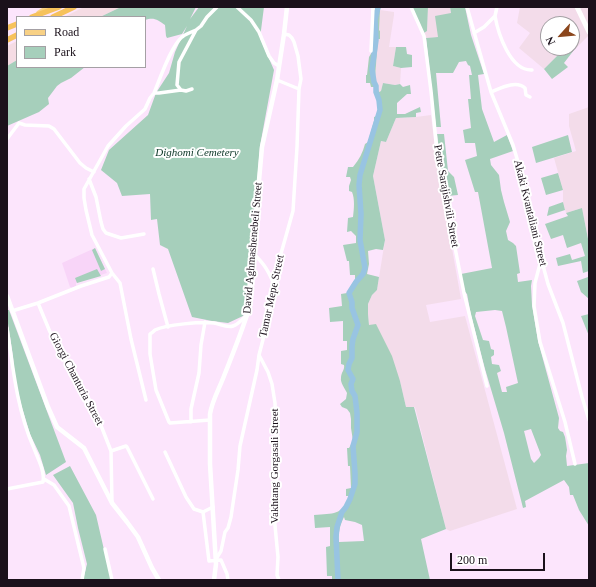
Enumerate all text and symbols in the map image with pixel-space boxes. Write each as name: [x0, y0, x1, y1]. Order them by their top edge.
legend: [16, 16, 146, 68]
north arrow: [540, 16, 580, 56]
text: Road: [54, 25, 79, 39]
text: N: [543, 35, 557, 47]
text: Park: [54, 45, 76, 59]
street label: Petre Sarajishvili Street: [430, 144, 462, 248]
park label: Dighomi Cemetery: [155, 146, 239, 160]
street label: Akaki Kvantaliani Street: [510, 158, 550, 268]
street label: David Aghmashenebeli Street: [241, 182, 265, 314]
street label: Tamar Mepe Street: [257, 253, 287, 339]
street label: Giorgi Chanturia Street: [46, 330, 106, 428]
street label: Vakhtang Gorgasali Street: [268, 408, 282, 524]
scale bar: [452, 545, 547, 571]
text: 200 m: [457, 553, 487, 567]

